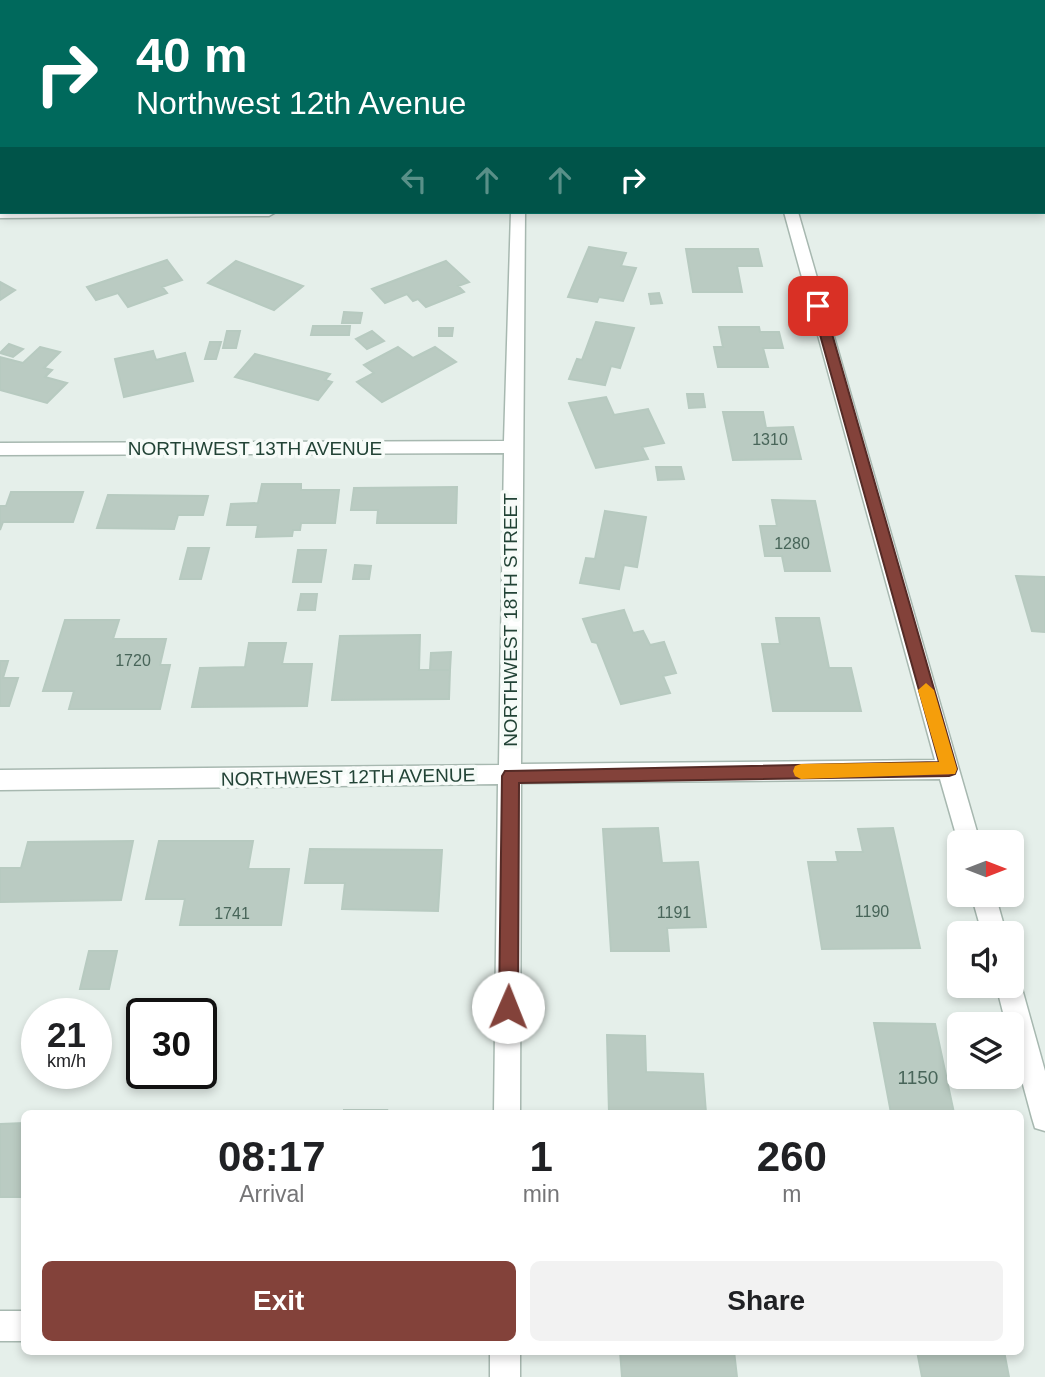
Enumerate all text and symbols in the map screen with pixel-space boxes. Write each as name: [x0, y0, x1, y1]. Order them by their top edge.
icon: right: [21, 28, 112, 119]
text: 40 m: [136, 28, 248, 82]
text: Northwest 12th Avenue: [136, 85, 466, 121]
icon: left: [395, 161, 433, 199]
icon: ahead: [468, 161, 506, 199]
icon: ahead: [541, 161, 579, 199]
icon: right: [614, 161, 652, 199]
pin: [788, 276, 848, 336]
icon: arrive: [799, 287, 837, 325]
house number: 1310: [752, 431, 788, 448]
street label: NORTHWEST 13TH AVENUE: [128, 438, 382, 459]
street label: NORTHWEST 18TH STREET: [500, 493, 521, 747]
house number: 1280: [774, 535, 810, 552]
house number: 1720: [115, 652, 151, 669]
street label: NORTHWEST 12TH AVENUE: [221, 764, 475, 790]
north arrow: [947, 830, 1024, 906]
map controls: [947, 830, 1024, 1089]
house number: 1190: [855, 903, 889, 920]
house number: 1191: [657, 904, 691, 921]
house number: 1741: [214, 905, 250, 922]
button: sound: [947, 921, 1024, 998]
position arrow: [471, 970, 545, 1044]
speed limit sign: 30: [126, 998, 217, 1089]
button: layers: [947, 1012, 1024, 1089]
text: 21: [47, 1015, 86, 1054]
text: km/h: [47, 1051, 86, 1071]
house number: 1150: [898, 1067, 938, 1088]
text: 08:17: [218, 1133, 326, 1180]
text: 1: [529, 1133, 553, 1180]
text: 260: [757, 1133, 827, 1180]
text: Arrival: [239, 1181, 304, 1207]
text: min: [523, 1181, 560, 1207]
text: m: [782, 1181, 801, 1207]
button: Exit: [42, 1261, 516, 1341]
button: Share: [530, 1261, 1003, 1341]

